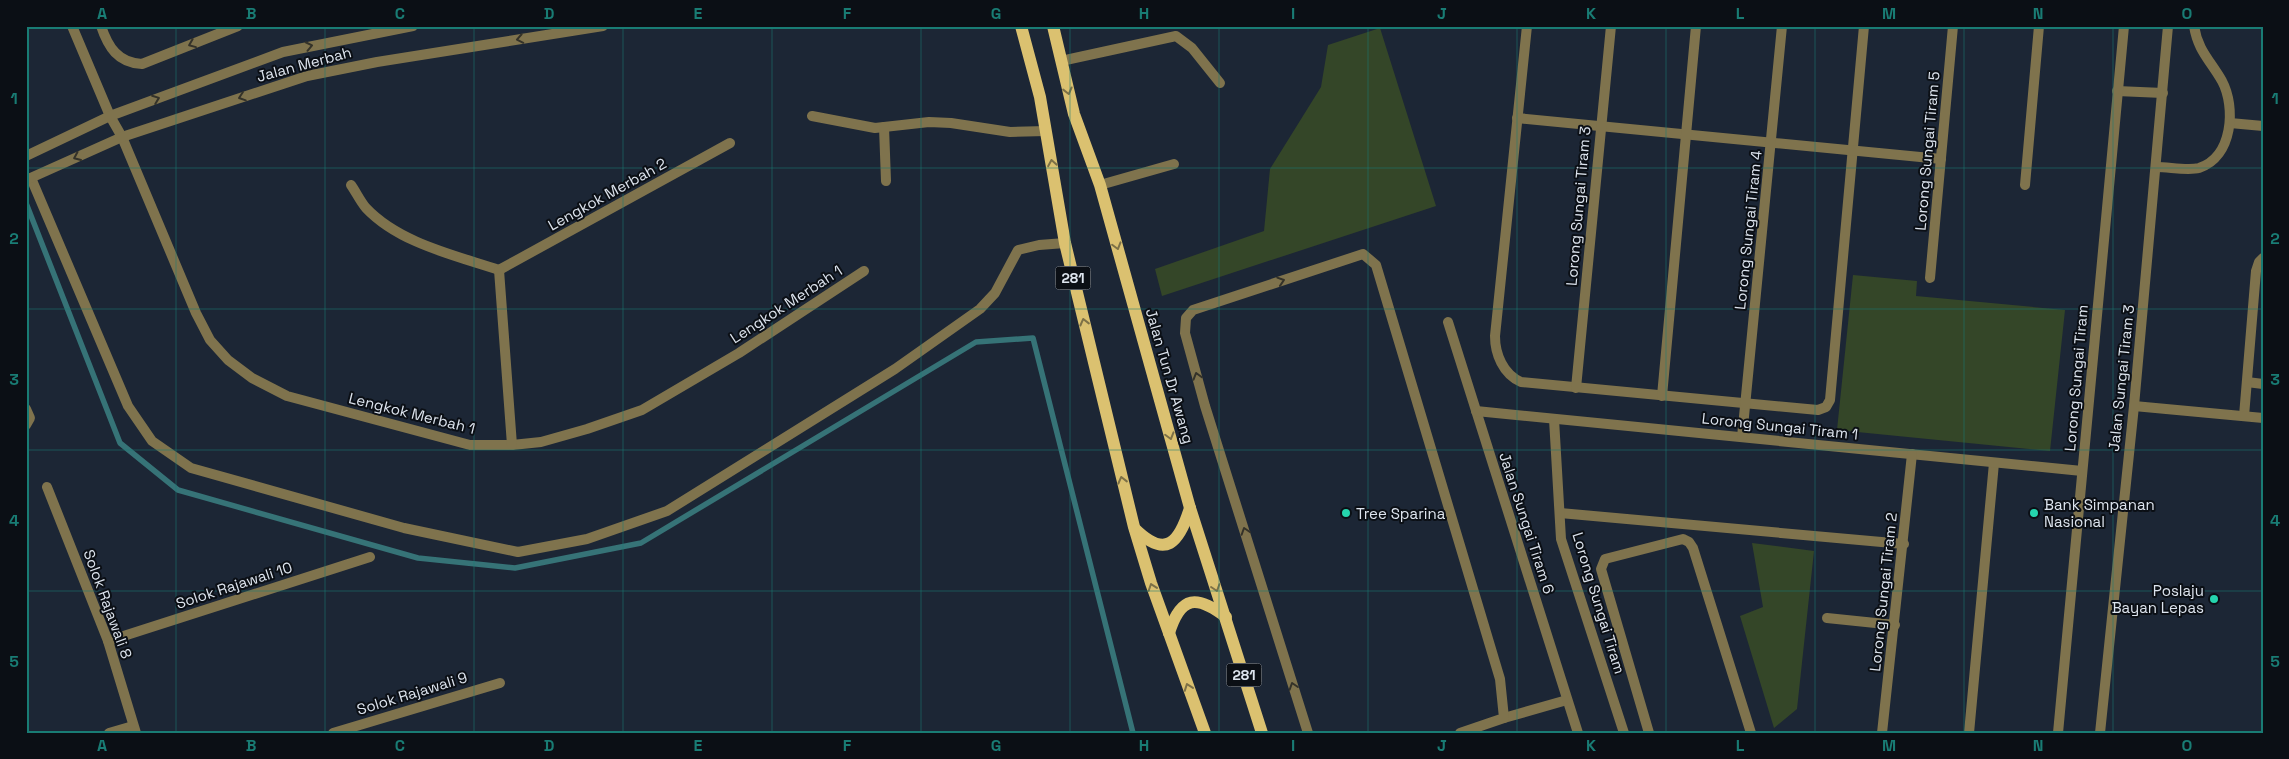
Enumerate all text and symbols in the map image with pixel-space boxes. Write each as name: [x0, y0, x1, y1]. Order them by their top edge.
text: A: [97, 3, 107, 24]
text: B: [246, 3, 256, 24]
text: C: [395, 3, 405, 24]
text: D: [544, 3, 554, 24]
text: E: [694, 3, 703, 24]
text: F: [843, 3, 852, 24]
text: G: [991, 3, 1001, 24]
text: H: [1139, 3, 1149, 24]
text: I: [1291, 3, 1295, 24]
text: J: [1437, 3, 1447, 24]
text: K: [1586, 3, 1596, 24]
text: L: [1736, 3, 1745, 24]
text: M: [1882, 3, 1896, 24]
text: N: [2033, 3, 2043, 24]
text: O: [2182, 3, 2193, 24]
one-way arrow: [516, 34, 524, 44]
one-way arrow: [188, 38, 197, 48]
one-way arrow: [305, 41, 314, 52]
street label: Jalan Merbah: [254, 42, 354, 86]
street label: Lorong Sungai Tiram 5: [1911, 71, 1943, 231]
one-way arrow: [1062, 86, 1073, 95]
text: 1: [10, 88, 18, 109]
text: 1: [2271, 88, 2279, 109]
one-way arrow: [238, 91, 246, 101]
one-way arrow: [151, 95, 160, 105]
street label: Lorong Sungai Tiram 3: [1562, 126, 1594, 286]
street label: Lorong Sungai Tiram 4: [1730, 149, 1766, 311]
one-way arrow: [73, 151, 82, 161]
street label: Lengkok Merbah 2: [544, 154, 670, 234]
one-way arrow: [1047, 158, 1057, 167]
text: 2: [9, 228, 19, 249]
text: 2: [2270, 228, 2280, 249]
one-way arrow: [1111, 241, 1122, 250]
street label: Lengkok Merbah 1: [726, 261, 846, 347]
road number: 281: [1056, 266, 1090, 290]
one-way arrow: [1276, 277, 1284, 287]
street label: Lorong Sungai Tiram: [2060, 304, 2092, 452]
street label: Jalan Sungai Tiram 3: [2104, 304, 2138, 452]
street label: Jalan Tun Dr Awang: [1142, 306, 1198, 446]
one-way arrow: [1079, 317, 1090, 326]
text: 3: [9, 369, 19, 390]
text: 3: [2270, 369, 2280, 390]
one-way arrow: [1192, 372, 1202, 381]
street label: Lengkok Merbah 1: [347, 388, 477, 438]
street label: Lorong Sungai Tiram 1: [1701, 408, 1859, 444]
one-way arrow: [1164, 431, 1174, 440]
street label: Jalan Sungai Tiram 6: [1495, 450, 1559, 596]
one-way arrow: [1117, 475, 1128, 484]
place label: Bank Simpanan Nasional: [2044, 495, 2155, 531]
place label: Tree Sparina: [1356, 504, 1446, 523]
marker: Tree Sparina: [1340, 507, 1352, 519]
marker: Bank Simpanan Nasional: [2028, 507, 2040, 519]
text: 4: [9, 510, 19, 531]
text: 4: [2270, 510, 2280, 531]
street label: Lorong Sungai Tiram 2: [1865, 511, 1901, 673]
one-way arrow: [1241, 527, 1251, 536]
street label: Lorong Sungai Tiram: [1568, 530, 1630, 676]
street label: Solok Rajawali 8: [79, 547, 137, 661]
street label: Solok Rajawali 10: [173, 557, 295, 613]
place label: Poslaju Bayan Lepas: [2112, 581, 2204, 617]
one-way arrow: [1148, 583, 1158, 592]
one-way arrow: [1211, 583, 1221, 592]
marker: Poslaju Bayan Lepas: [2208, 593, 2220, 605]
text: 5: [9, 651, 19, 672]
text: 5: [2270, 651, 2280, 672]
road number: 281: [1226, 664, 1262, 686]
street label: Solok Rajawali 9: [354, 667, 470, 719]
one-way arrow: [1184, 683, 1194, 692]
one-way arrow: [1289, 683, 1299, 691]
text: A: [97, 735, 107, 756]
text: B: [246, 735, 256, 756]
text: C: [395, 735, 405, 756]
text: D: [544, 735, 554, 756]
text: E: [694, 735, 703, 756]
text: F: [843, 735, 852, 756]
text: G: [991, 735, 1001, 756]
text: H: [1139, 735, 1149, 756]
text: I: [1291, 735, 1295, 756]
text: J: [1437, 735, 1447, 756]
text: K: [1586, 735, 1596, 756]
text: L: [1736, 735, 1745, 756]
text: M: [1882, 735, 1896, 756]
text: N: [2033, 735, 2043, 756]
text: O: [2182, 735, 2193, 756]

